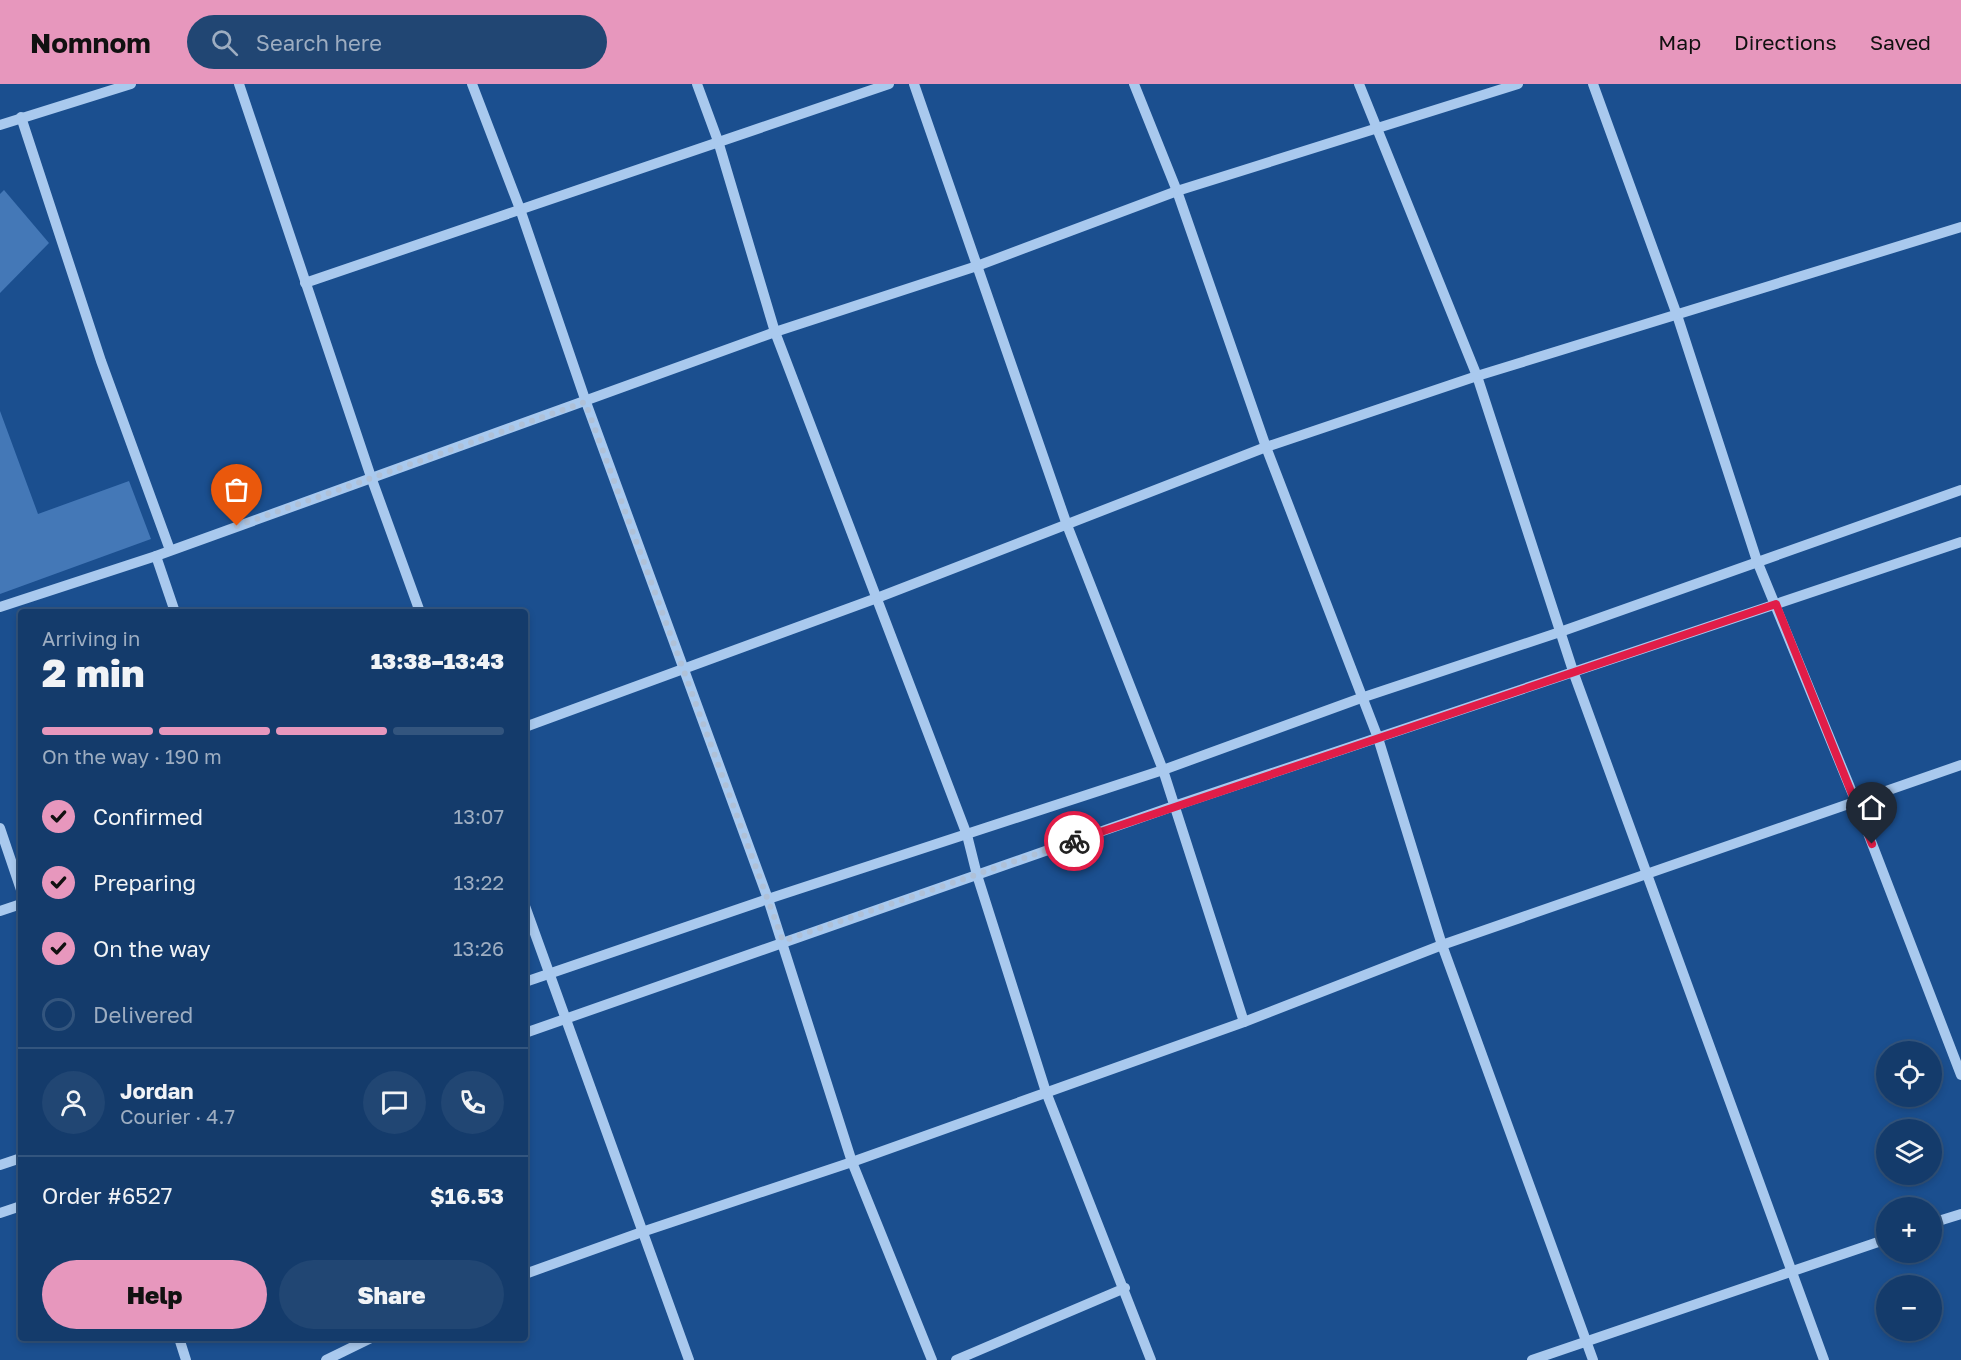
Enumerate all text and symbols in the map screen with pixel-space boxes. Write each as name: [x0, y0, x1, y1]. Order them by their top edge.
search box: [187, 15, 607, 69]
text: Nomnom: [30, 26, 151, 59]
icon: search: [208, 26, 241, 59]
text: Search here: [256, 29, 382, 56]
text: Map: [1658, 29, 1701, 55]
text: Directions: [1734, 29, 1837, 55]
text: Saved: [1870, 29, 1931, 55]
pin: [211, 464, 262, 526]
icon: bag: [220, 473, 253, 506]
text: Arriving in: [42, 626, 140, 650]
text: 13:38–13:43: [371, 647, 504, 674]
text: 2 min: [42, 649, 145, 696]
text: On the way · 190 m: [42, 744, 222, 768]
pin: [1846, 782, 1897, 844]
icon: home: [1855, 791, 1888, 824]
icon: check: [42, 800, 75, 833]
text: Confirmed: [93, 803, 203, 830]
text: 13:07: [454, 804, 504, 828]
courier: [1044, 811, 1104, 871]
icon: bike: [1058, 825, 1091, 858]
icon: check: [42, 866, 75, 899]
text: Preparing: [93, 869, 196, 896]
text: 13:22: [453, 870, 504, 894]
icon: check: [42, 932, 75, 965]
text: On the way: [93, 935, 211, 962]
text: 13:26: [453, 936, 504, 960]
text: Delivered: [93, 1001, 193, 1028]
map controls: [1876, 1041, 1942, 1341]
button: locate: [1876, 1041, 1942, 1107]
button: person: [42, 1071, 105, 1134]
button: chat: [363, 1071, 426, 1134]
button: phone: [441, 1071, 504, 1134]
text: Jordan: [120, 1077, 194, 1104]
text: Courier · 4.7: [120, 1104, 235, 1128]
button: layers: [1876, 1119, 1942, 1185]
text: Order #6527: [42, 1182, 172, 1209]
text: $16.53: [430, 1182, 504, 1209]
button: +: [1876, 1197, 1942, 1263]
button: Help: [42, 1260, 267, 1329]
button: Share: [279, 1260, 504, 1329]
button: −: [1876, 1275, 1942, 1341]

